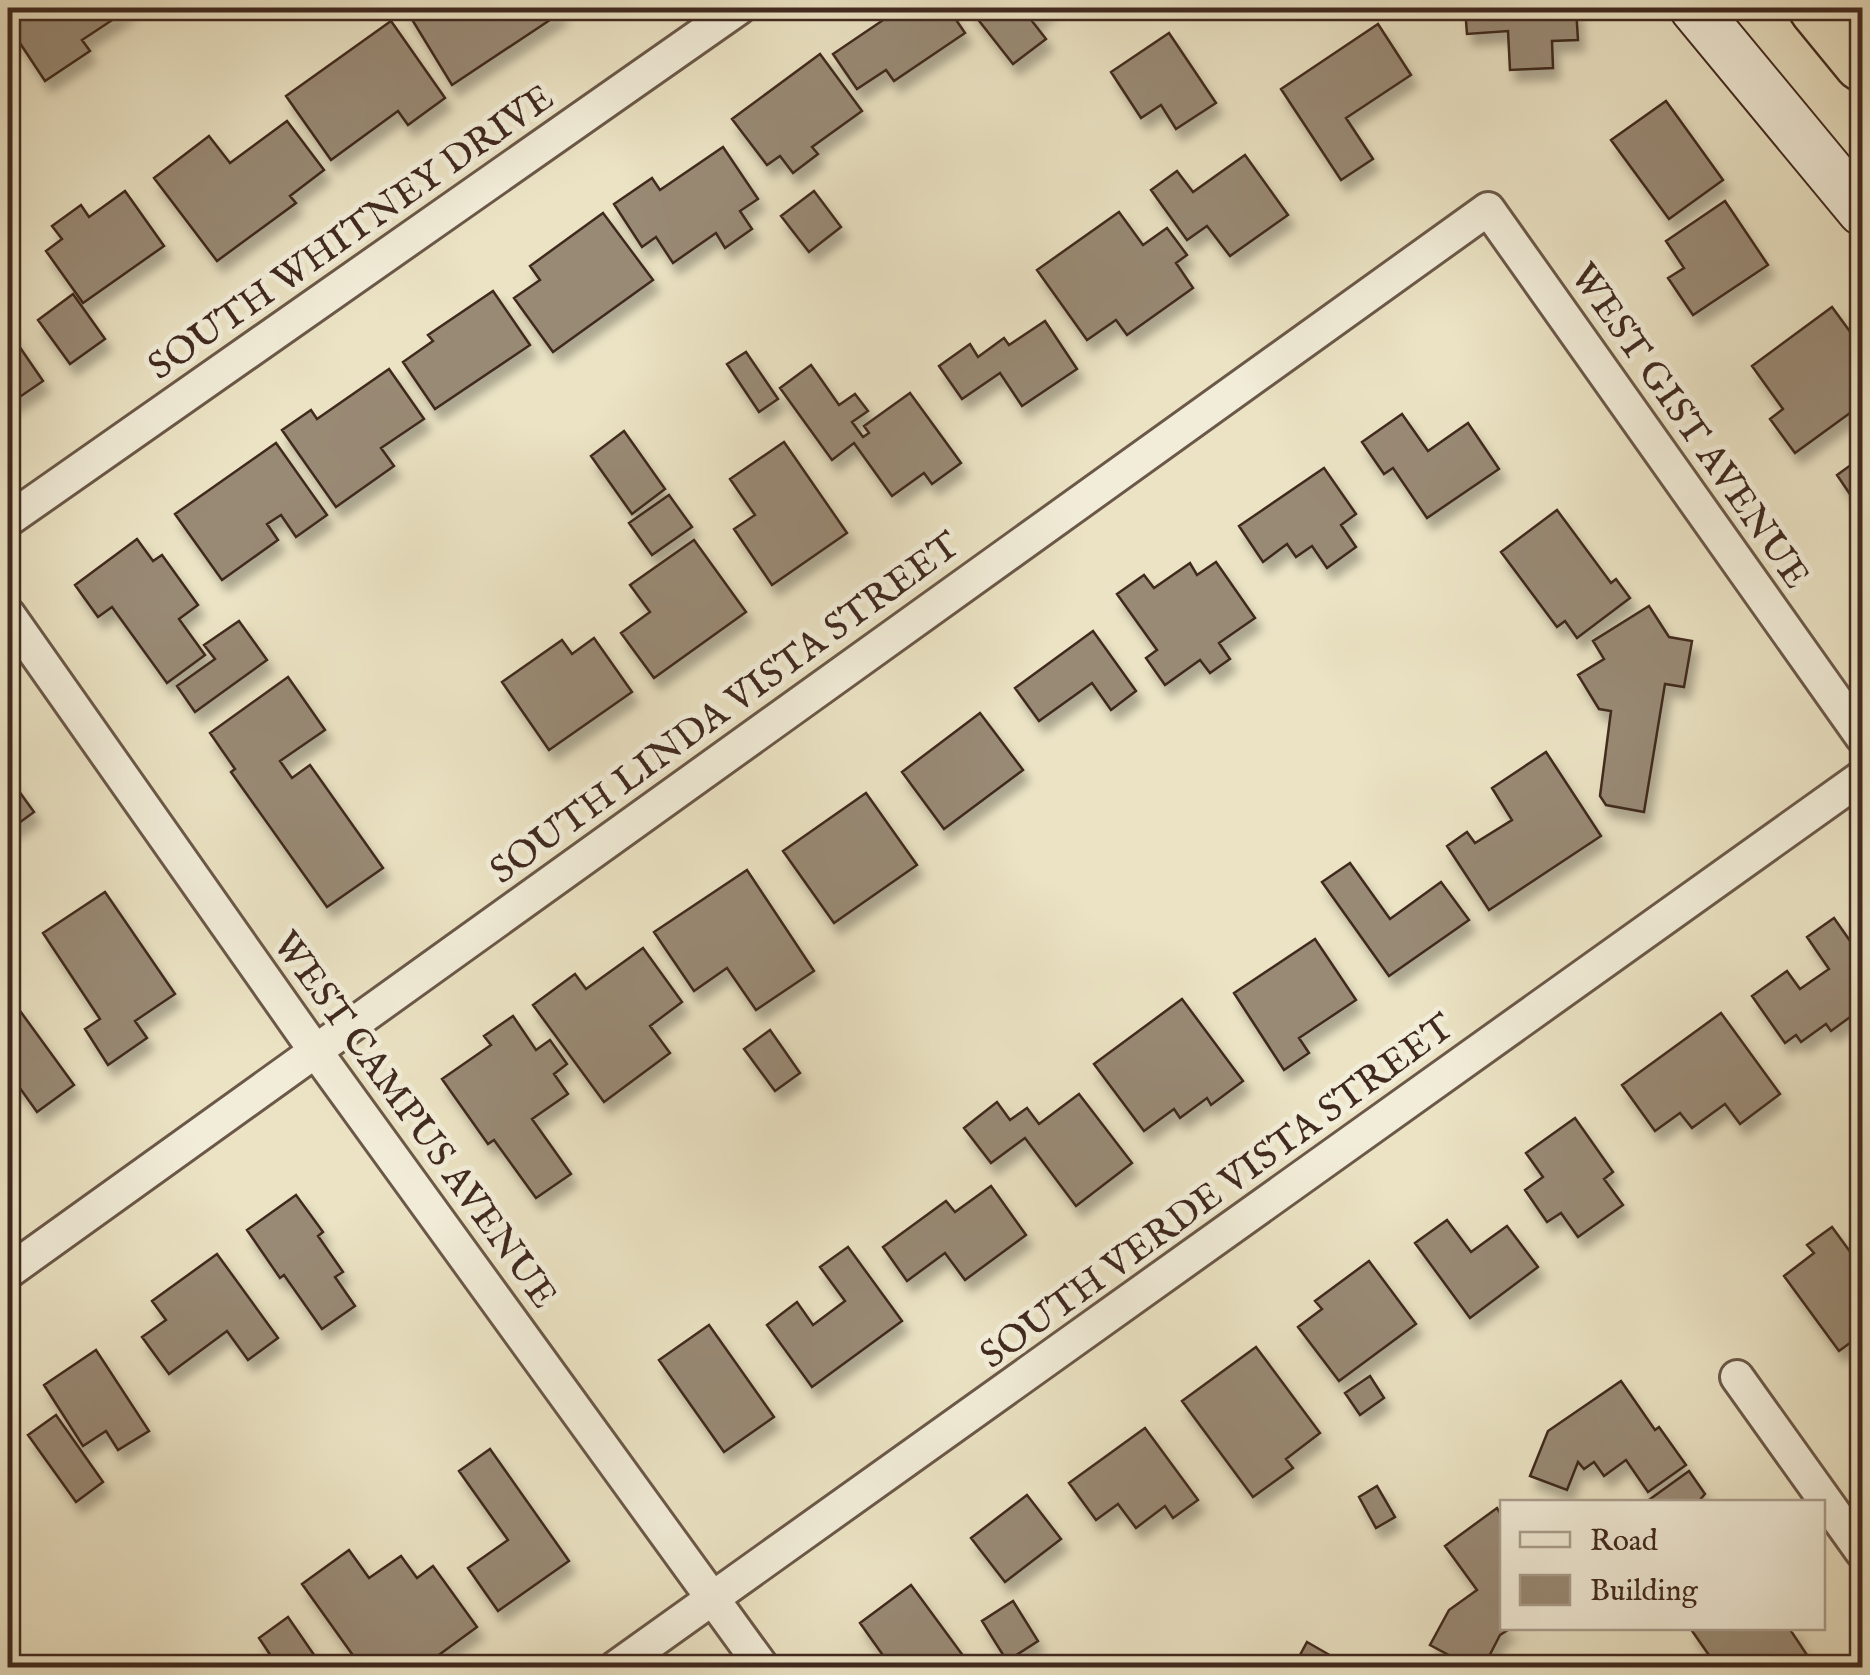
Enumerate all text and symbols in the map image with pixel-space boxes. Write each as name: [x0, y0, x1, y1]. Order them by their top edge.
street label: SOUTH WHITNEY DRIVE: [140, 75, 564, 392]
street label: WEST GIST AVENUE: [1558, 255, 1819, 599]
street label: SOUTH LINDA VISTA STREET: [481, 523, 970, 896]
street label: WEST CAMPUS AVENUE: [261, 923, 567, 1319]
street label: SOUTH VERDE VISTA STREET: [972, 1004, 1464, 1380]
legend: [1500, 1500, 1825, 1630]
text: Road: [1590, 1523, 1659, 1561]
text: Building: [1590, 1573, 1699, 1611]

